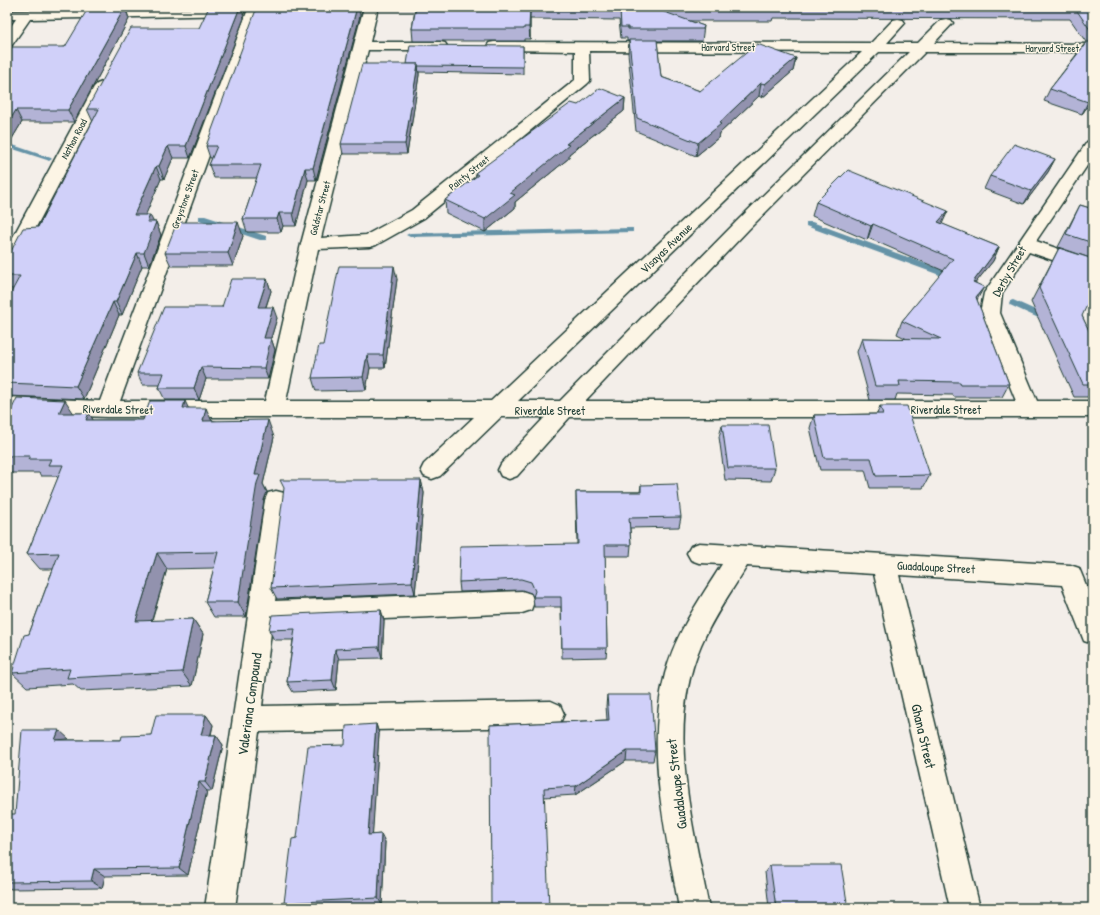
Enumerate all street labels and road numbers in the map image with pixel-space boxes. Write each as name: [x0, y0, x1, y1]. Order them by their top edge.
street label: Harvard Street: [701, 41, 755, 54]
street label: Harvard Street: [1025, 42, 1079, 55]
street label: Nathan Road: [58, 116, 90, 161]
street label: Painty Street: [446, 152, 492, 193]
street label: Greystone Street: [168, 167, 202, 230]
street label: Goldstar Street: [306, 179, 334, 237]
street label: Visayas Avenue: [636, 219, 696, 277]
street label: Derby Street: [988, 242, 1031, 299]
street label: Riverdale Street: [83, 400, 154, 418]
street label: Riverdale Street: [911, 401, 982, 418]
street label: Riverdale Street: [515, 402, 586, 419]
street label: Guadaloupe Street: [897, 556, 976, 578]
street label: Valeriana Compound: [232, 651, 267, 757]
street label: Ghana Street: [907, 702, 941, 770]
street label: Guadaloupe Street: [661, 737, 692, 830]

